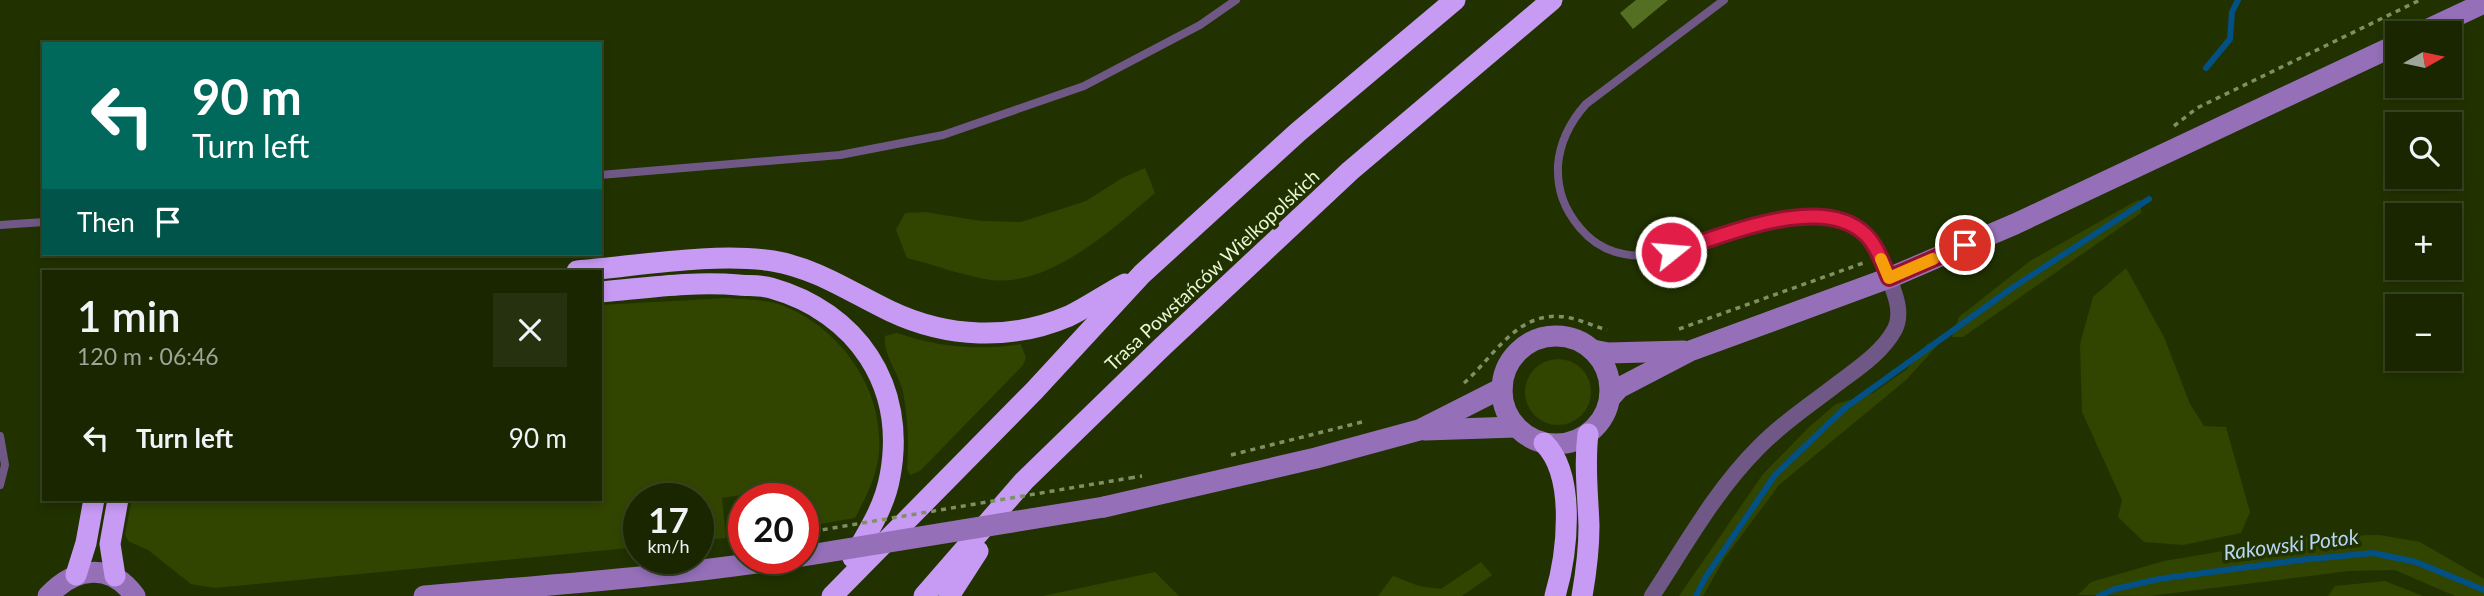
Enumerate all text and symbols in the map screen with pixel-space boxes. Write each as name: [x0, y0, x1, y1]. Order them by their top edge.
north arrow: [2385, 21, 2462, 98]
map controls: [2385, 21, 2462, 371]
text: 90 m: [192, 67, 302, 125]
icon: left: [77, 70, 168, 161]
button: search: [2385, 112, 2462, 189]
text: Turn left: [192, 126, 309, 165]
street label: Trasa Powstańców Wielkopolskich: [1100, 164, 1324, 375]
icon: arrive: [149, 203, 187, 241]
button: +: [2385, 203, 2462, 280]
text: Then: [77, 206, 135, 238]
position arrow: [1634, 215, 1708, 289]
pin: [1935, 215, 1995, 275]
icon: arrive: [1946, 226, 1984, 264]
text: 1 min: [77, 291, 181, 341]
button: close: [493, 293, 567, 367]
button: −: [2385, 294, 2462, 371]
text: 120 m · 06:46: [77, 342, 219, 370]
icon: left: [77, 419, 115, 457]
text: Turn left: [136, 422, 233, 454]
text: 90 m: [509, 422, 567, 454]
speed limit sign: 20: [728, 483, 819, 574]
text: 17: [648, 498, 689, 540]
water label: Rakowski Potok: [2222, 523, 2361, 564]
text: km/h: [647, 535, 690, 557]

